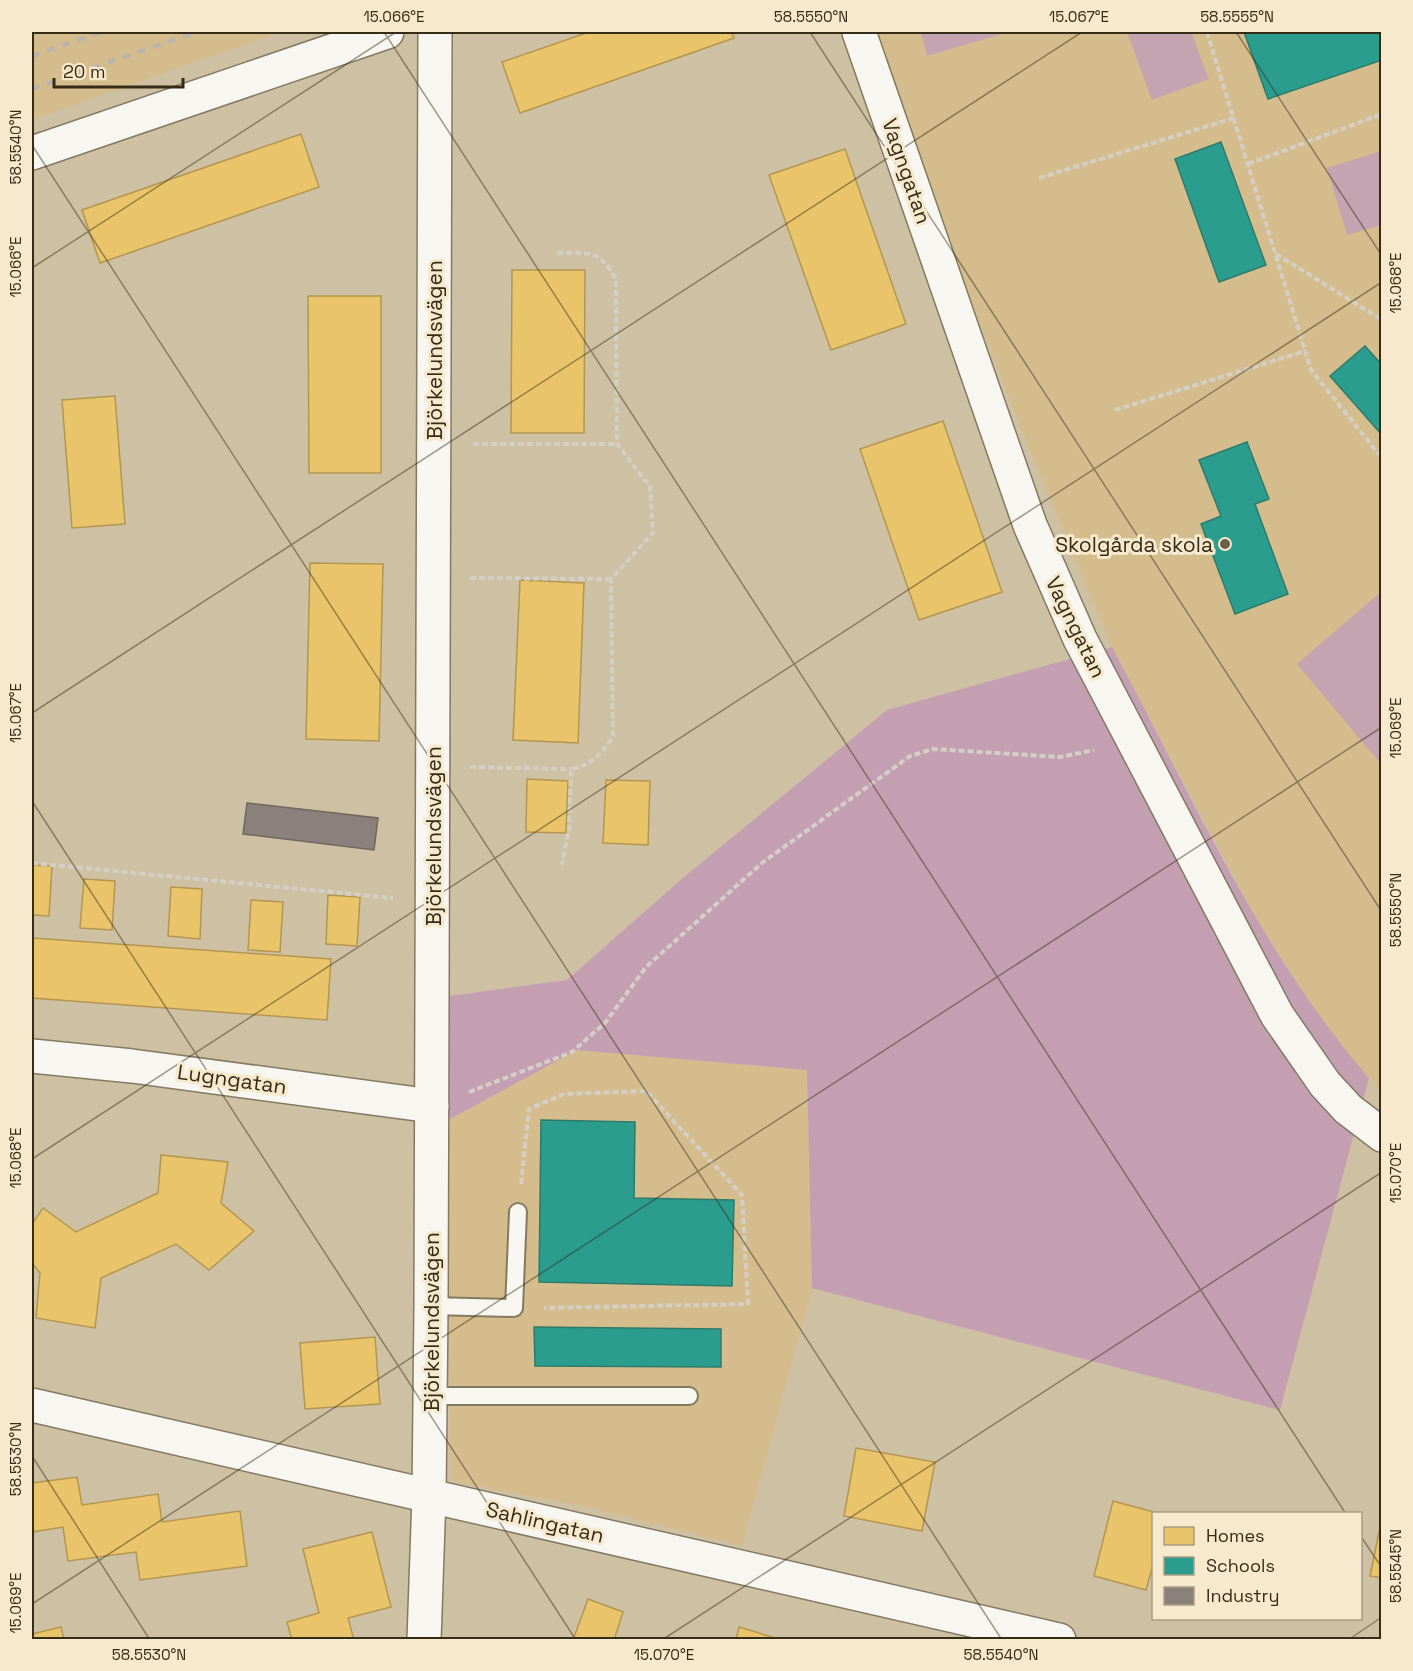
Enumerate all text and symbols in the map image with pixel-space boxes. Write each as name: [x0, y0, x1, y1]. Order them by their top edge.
text: 15.066°E: [364, 7, 424, 26]
text: 58.5550°N: [774, 7, 848, 26]
text: 15.067°E: [1049, 7, 1109, 26]
text: 58.5555°N: [1200, 7, 1274, 26]
scale bar: [54, 51, 183, 89]
text: 20 m: [63, 60, 106, 83]
text: 58.5540°N: [6, 110, 25, 184]
street label: Vagngatan: [876, 115, 938, 227]
text: 15.066°E: [6, 237, 25, 297]
text: 15.068°E: [1386, 252, 1405, 314]
street label: Björkelundsvägen: [421, 260, 448, 440]
place label: Skolgårda skola: [1055, 531, 1213, 558]
marker: Skolgårda skola: [1218, 537, 1232, 551]
street label: Vagngatan: [1040, 572, 1112, 682]
text: 15.067°E: [6, 683, 25, 743]
text: 15.069°E: [1386, 698, 1405, 758]
street label: Björkelundsvägen: [420, 746, 447, 926]
text: 58.5550°N: [1386, 873, 1405, 947]
street label: Lugngatan: [176, 1058, 288, 1100]
text: 15.068°E: [6, 1127, 25, 1189]
text: 15.070°E: [1386, 1143, 1405, 1203]
street label: Björkelundsvägen: [418, 1232, 445, 1412]
text: 58.5530°N: [6, 1422, 25, 1496]
street label: Sahlingatan: [483, 1495, 607, 1549]
legend: [1152, 1512, 1362, 1620]
text: Homes: [1206, 1524, 1265, 1547]
text: 58.5545°N: [1386, 1529, 1405, 1603]
text: Schools: [1206, 1554, 1275, 1577]
text: 15.069°E: [6, 1573, 25, 1633]
text: Industry: [1206, 1584, 1279, 1607]
text: 58.5530°N: [112, 1645, 186, 1664]
text: 15.070°E: [634, 1645, 694, 1664]
text: 58.5540°N: [964, 1645, 1038, 1664]

